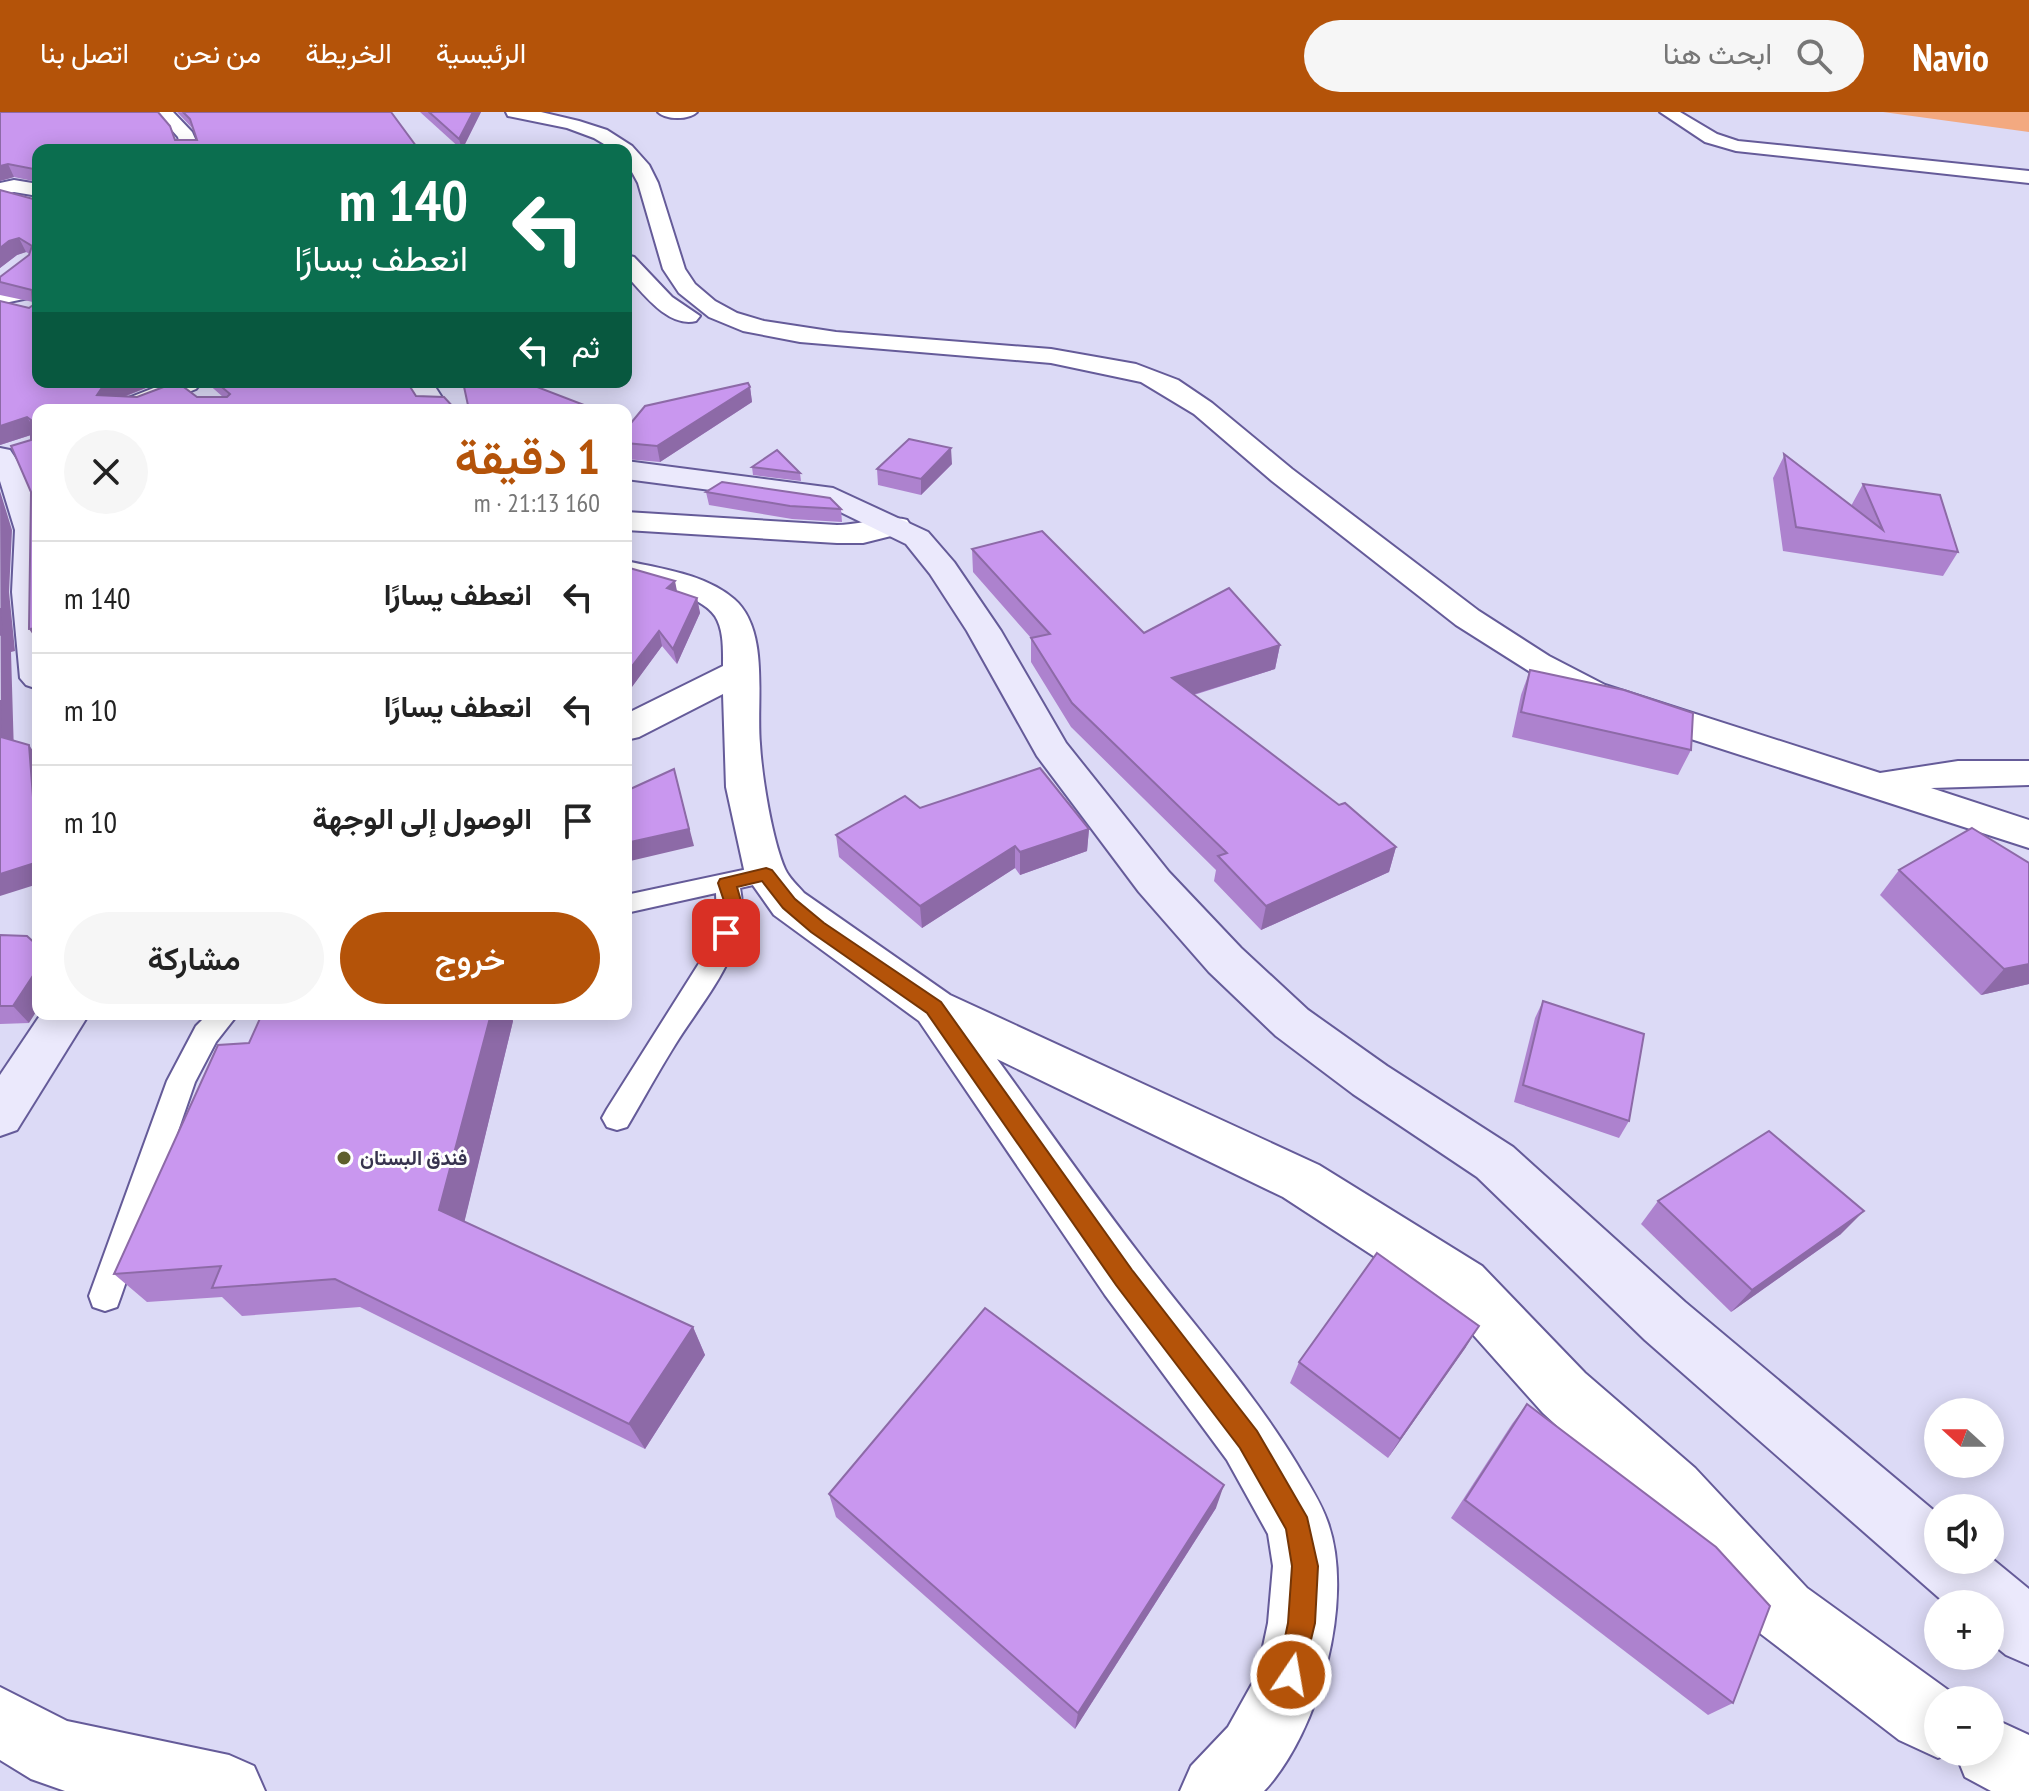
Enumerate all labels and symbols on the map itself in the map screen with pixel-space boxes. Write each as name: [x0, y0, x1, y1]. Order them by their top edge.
pin: [692, 899, 760, 967]
place label: فندق البستان: [360, 1145, 467, 1171]
marker: فندق البستان: [335, 1149, 353, 1167]
north arrow: [1924, 1398, 2004, 1478]
position arrow: [1249, 1633, 1333, 1717]

